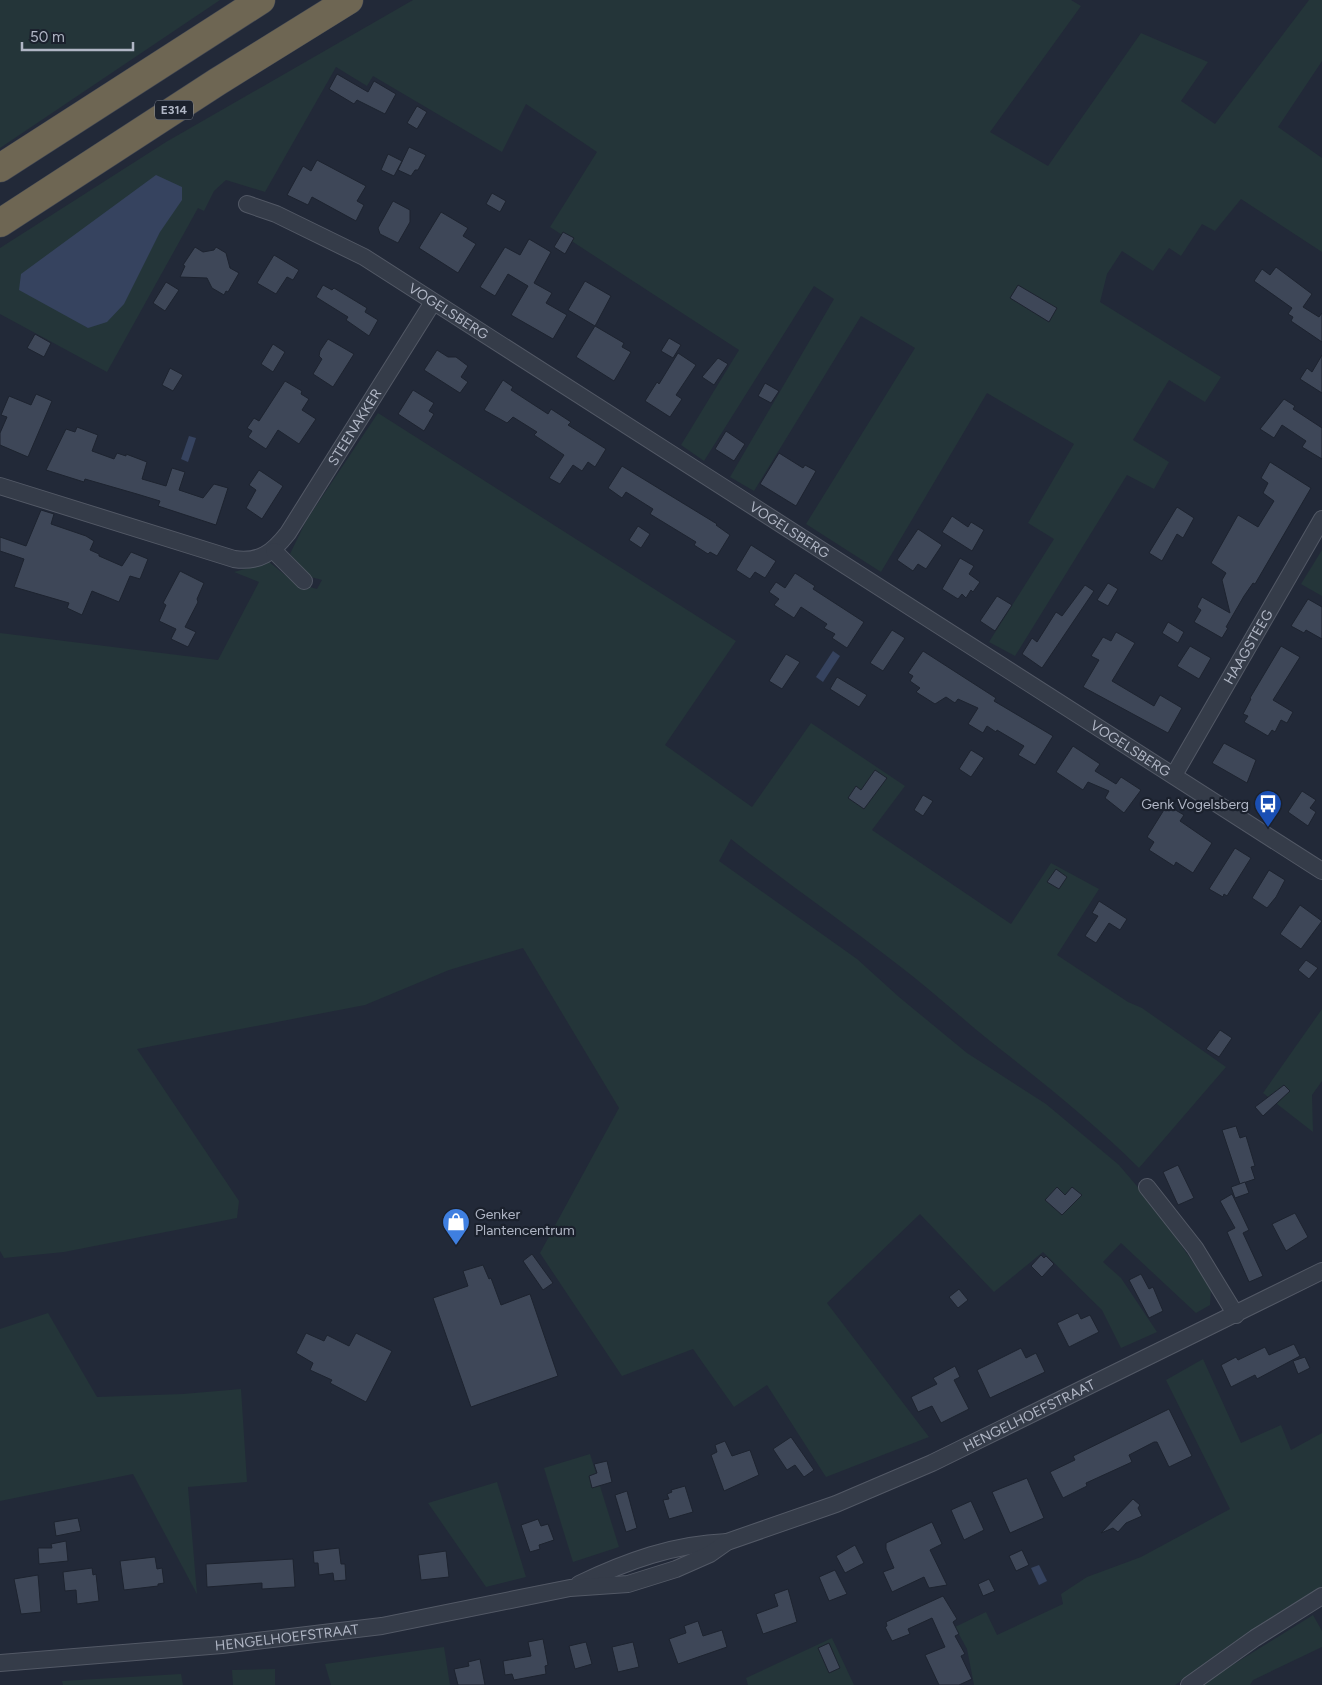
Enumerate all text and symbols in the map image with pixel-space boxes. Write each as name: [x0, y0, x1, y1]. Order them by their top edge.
scale bar: [22, 20, 134, 52]
text: 50 m: [30, 28, 65, 46]
road number: E314: [155, 100, 193, 120]
street label: VOGELSBERG: [405, 279, 492, 343]
street label: STEENAKKER: [324, 385, 385, 469]
street label: VOGELSBERG: [746, 498, 833, 562]
street label: HAAGSTEEG: [1220, 606, 1276, 687]
street label: VOGELSBERG: [1087, 716, 1174, 780]
bus stop icon: Genk Vogelsberg: [1253, 789, 1283, 828]
place label: Genk Vogelsberg: [1141, 796, 1249, 813]
place label: Genker Plantencentrum: [475, 1206, 575, 1239]
shop icon: Genker Plantencentrum: [441, 1207, 471, 1246]
street label: HENGELHOEFSTRAAT: [960, 1376, 1098, 1455]
street label: HENGELHOEFSTRAAT: [214, 1620, 360, 1654]

